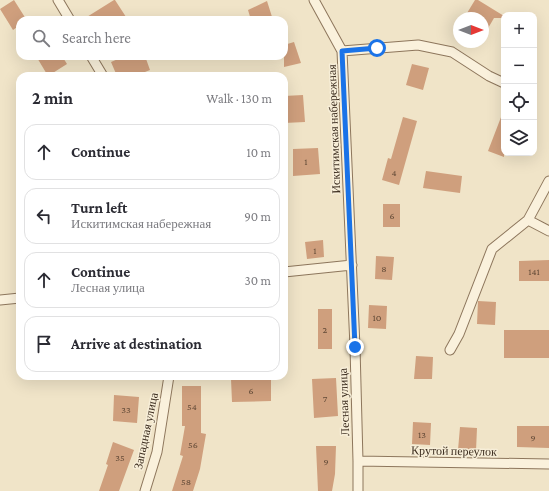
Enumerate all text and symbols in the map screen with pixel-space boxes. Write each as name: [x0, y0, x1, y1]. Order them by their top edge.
north arrow: [453, 12, 489, 48]
map controls: [501, 12, 537, 156]
button: +: [501, 12, 537, 48]
search box: [16, 16, 288, 60]
icon: search: [30, 27, 52, 49]
text: Search here: [62, 30, 131, 46]
route start: [368, 39, 386, 57]
button: −: [501, 48, 537, 84]
street label: Искитимская набережная: [325, 64, 343, 194]
button: locate: [501, 84, 537, 120]
text: 2 min: [32, 89, 73, 108]
text: Walk · 130 m: [206, 91, 272, 106]
button: layers: [501, 120, 537, 156]
icon: ahead: [33, 141, 55, 163]
text: Continue: [71, 144, 130, 160]
text: 10 m: [246, 145, 271, 160]
house number: 1: [304, 156, 308, 167]
house number: 4: [391, 167, 397, 178]
text: Turn left: [71, 200, 127, 216]
icon: left: [33, 205, 55, 227]
text: 90 m: [244, 209, 271, 224]
house number: 6: [389, 210, 395, 221]
text: Искитимская набережная: [71, 216, 211, 231]
house number: 1: [313, 245, 317, 256]
house number: 8: [381, 263, 387, 274]
text: Continue: [71, 264, 130, 280]
house number: 141: [528, 266, 540, 277]
icon: ahead: [33, 269, 55, 291]
text: 30 m: [245, 273, 271, 288]
text: Лесная улица: [71, 280, 145, 295]
house number: 10: [373, 312, 382, 323]
house number: 2: [323, 324, 328, 335]
icon: arrive: [33, 333, 55, 355]
text: Arrive at destination: [71, 336, 202, 352]
route end: [346, 338, 364, 356]
street label: Лесная улица: [336, 367, 352, 436]
house number: 6: [248, 385, 254, 396]
street label: Западная улица: [131, 391, 161, 471]
house number: 7: [323, 393, 328, 404]
house number: 54: [187, 401, 197, 412]
house number: 33: [121, 404, 131, 415]
house number: 13: [418, 429, 426, 440]
house number: 9: [530, 432, 536, 443]
house number: 56: [188, 439, 198, 450]
street label: Крутой переулок: [411, 443, 497, 459]
house number: 35: [115, 452, 125, 463]
house number: 9: [323, 456, 329, 467]
house number: 58: [181, 476, 191, 487]

